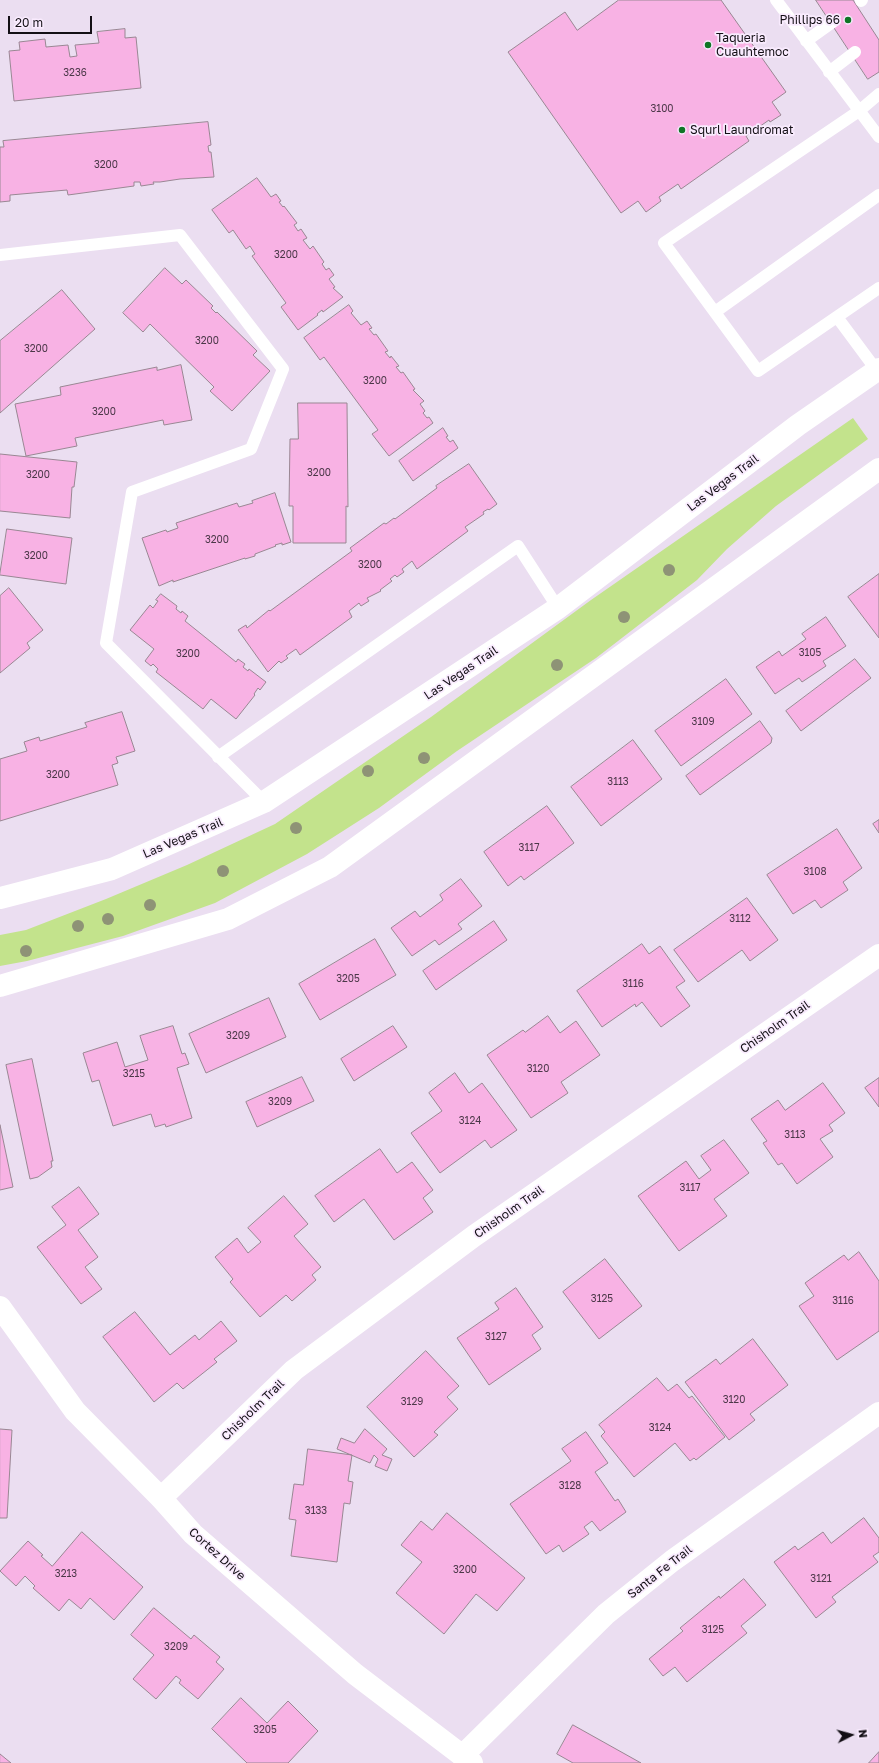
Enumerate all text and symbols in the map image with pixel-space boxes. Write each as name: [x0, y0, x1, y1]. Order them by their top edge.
scale bar: [10, 8, 94, 34]
place label: Phillips 66: [779, 13, 840, 27]
text: 20 m: [15, 15, 43, 30]
marker: Phillips 66: [843, 15, 853, 25]
place label: Taqueria Cuauhtemoc: [716, 31, 789, 59]
marker: Taqueria Cuauhtemoc: [703, 40, 713, 50]
house number: 3236: [63, 67, 87, 79]
house number: 3100: [650, 103, 674, 115]
place label: Squrl Laundromat: [690, 123, 793, 137]
marker: Squrl Laundromat: [677, 125, 687, 135]
house number: 3200: [94, 159, 118, 171]
house number: 3200: [274, 249, 298, 261]
house number: 3200: [195, 335, 219, 347]
house number: 3200: [24, 343, 48, 355]
house number: 3200: [363, 375, 387, 387]
house number: 3200: [92, 406, 116, 418]
street label: Las Vegas Trail: [684, 451, 762, 515]
house number: 3200: [307, 467, 331, 479]
house number: 3200: [26, 469, 50, 481]
house number: 3200: [205, 534, 229, 546]
house number: 3200: [24, 550, 48, 562]
house number: 3200: [358, 559, 382, 571]
street label: Las Vegas Trail: [421, 643, 501, 703]
house number: 3105: [799, 647, 821, 659]
house number: 3200: [176, 648, 200, 660]
house number: 3109: [692, 716, 714, 728]
house number: 3200: [46, 769, 70, 781]
house number: 3113: [607, 776, 629, 788]
street label: Las Vegas Trail: [141, 815, 225, 861]
house number: 3117: [519, 842, 539, 854]
house number: 3108: [804, 866, 826, 878]
house number: 3112: [729, 913, 751, 925]
house number: 3205: [336, 973, 360, 985]
house number: 3116: [622, 978, 644, 990]
street label: Chisholm Trail: [737, 998, 813, 1056]
house number: 3209: [226, 1030, 250, 1042]
house number: 3120: [527, 1063, 549, 1075]
house number: 3215: [123, 1068, 145, 1080]
house number: 3209: [268, 1096, 292, 1108]
house number: 3124: [459, 1115, 481, 1127]
house number: 3113: [784, 1129, 806, 1141]
house number: 3117: [680, 1182, 700, 1194]
street label: Chisholm Trail: [471, 1183, 547, 1241]
house number: 3125: [591, 1293, 613, 1305]
house number: 3116: [832, 1295, 854, 1307]
house number: 3127: [485, 1331, 507, 1343]
street label: Chisholm Trail: [219, 1376, 287, 1444]
house number: 3120: [723, 1394, 745, 1406]
house number: 3129: [401, 1396, 423, 1408]
house number: 3124: [649, 1422, 671, 1434]
house number: 3128: [559, 1480, 581, 1492]
house number: 3133: [305, 1505, 327, 1517]
street label: Cortez Drive: [186, 1525, 248, 1583]
street label: Santa Fe Trail: [625, 1542, 695, 1602]
house number: 3200: [453, 1564, 477, 1576]
house number: 3213: [55, 1568, 77, 1580]
house number: 3121: [810, 1573, 832, 1585]
house number: 3125: [702, 1624, 724, 1636]
house number: 3209: [164, 1641, 188, 1653]
north arrow: [831, 1715, 871, 1755]
house number: 3205: [253, 1724, 277, 1736]
text: N: [857, 1729, 870, 1739]

